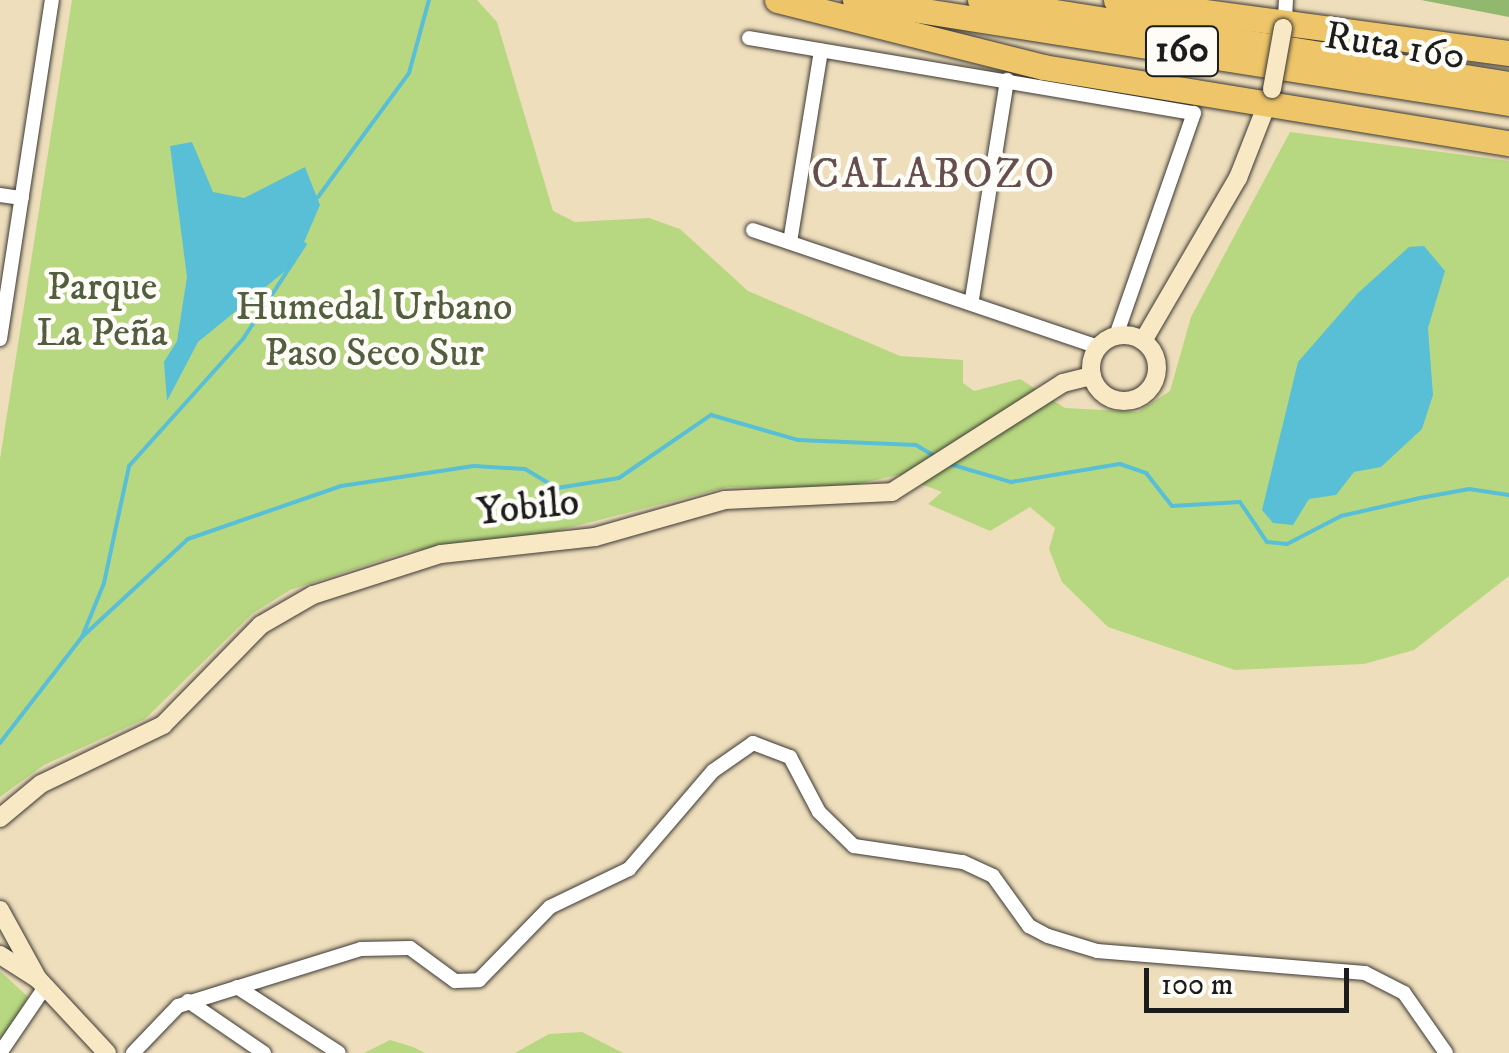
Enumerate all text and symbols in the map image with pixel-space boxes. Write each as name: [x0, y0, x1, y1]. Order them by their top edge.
street label: Ruta 160: [1322, 12, 1468, 82]
road number: 160: [1144, 18, 1220, 84]
district label: CALABOZO: [811, 150, 1057, 200]
park label: Parque La Peña: [36, 264, 168, 358]
park label: Humedal Urbano Paso Seco Sur: [236, 284, 512, 378]
street label: Yobilo: [475, 479, 581, 537]
scale bar: [1149, 948, 1354, 1010]
text: 100 m: [1161, 967, 1233, 1004]

